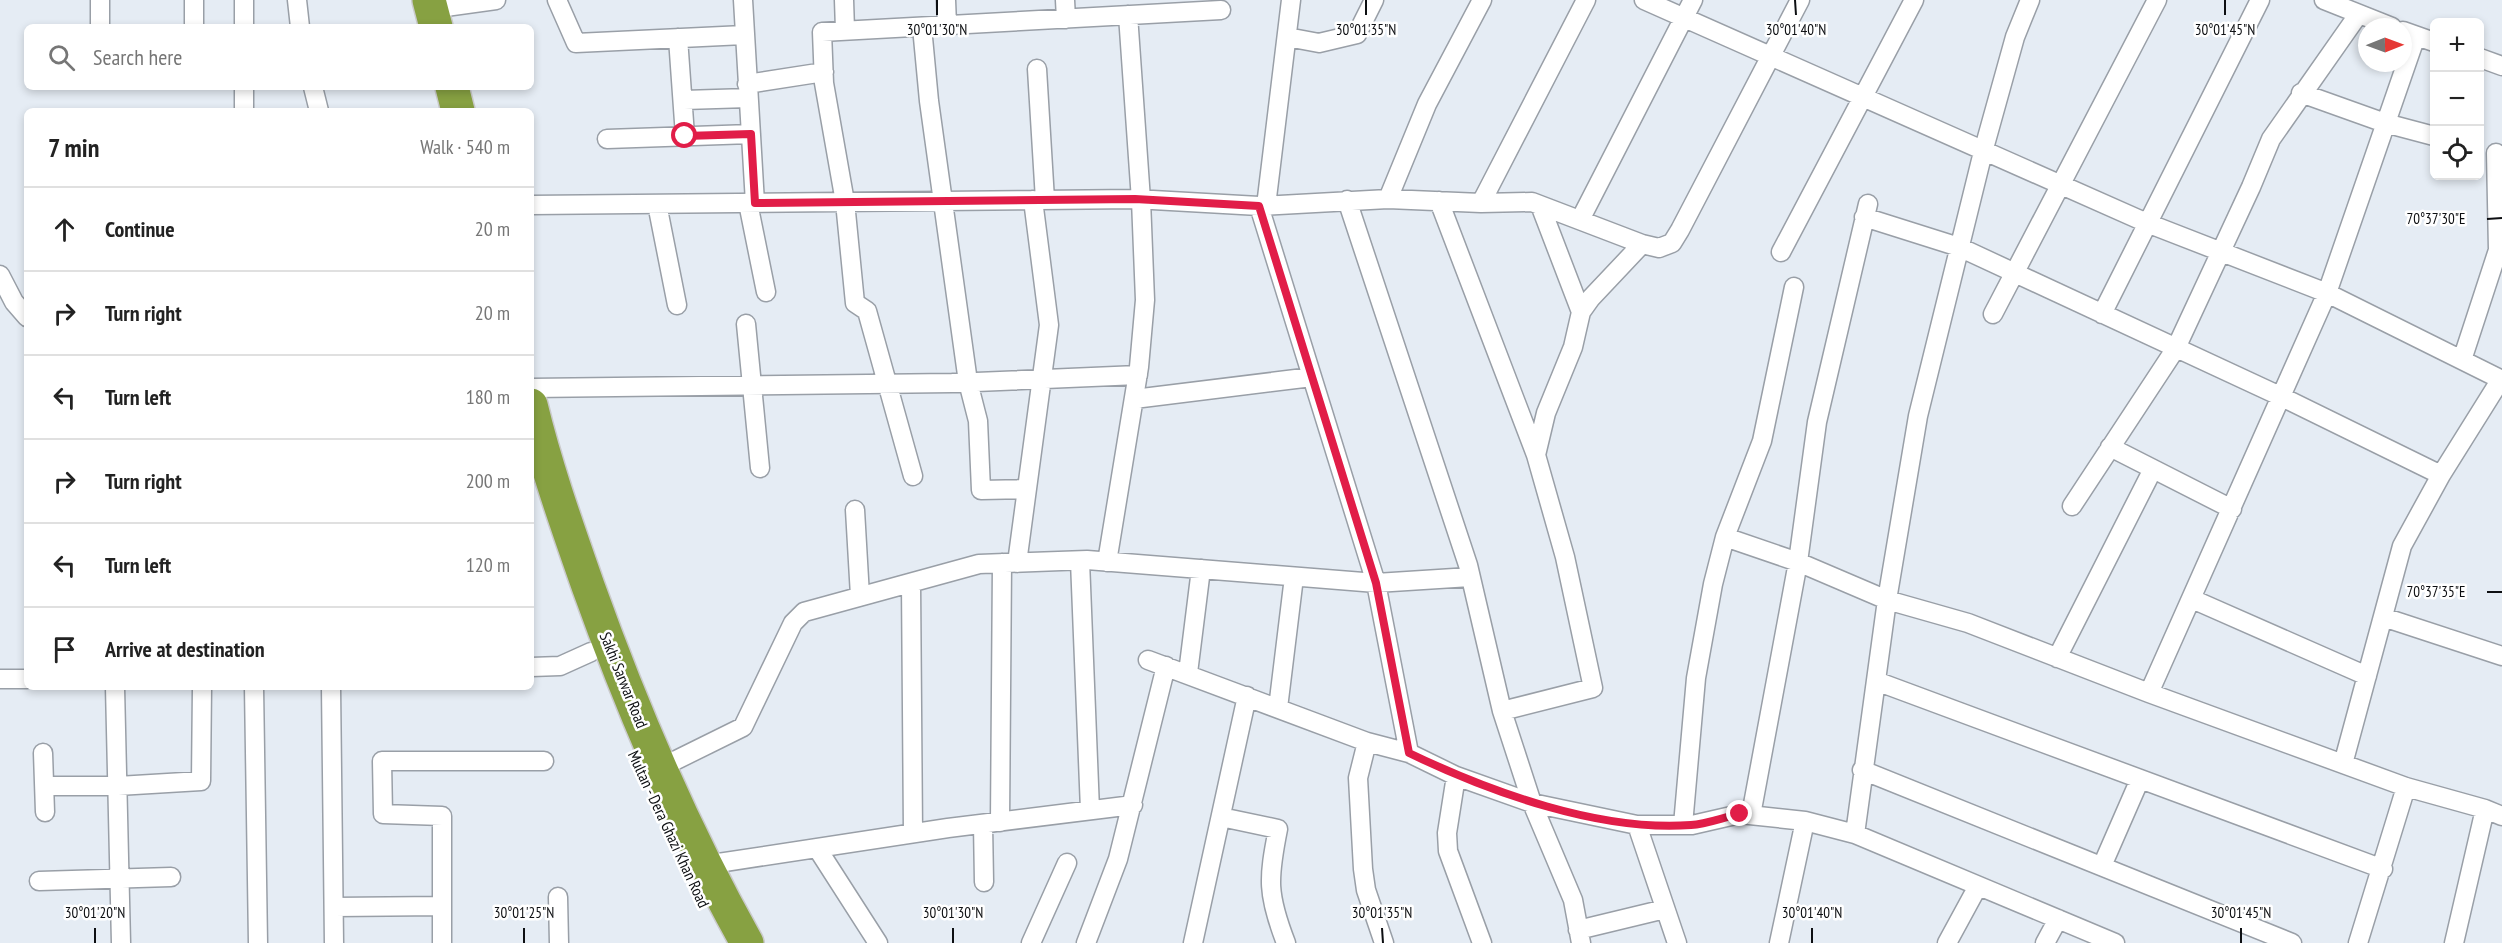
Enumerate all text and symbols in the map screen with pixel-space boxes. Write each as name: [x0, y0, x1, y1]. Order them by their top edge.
north arrow: [2358, 18, 2412, 72]
map controls: [2430, 18, 2484, 180]
button: +: [2430, 18, 2484, 72]
text: 30°01'30"N: [907, 20, 967, 39]
text: 30°01'35"N: [1336, 20, 1396, 39]
text: 30°01'40"N: [1766, 20, 1826, 39]
text: 30°01'45"N: [2195, 20, 2255, 39]
search box: [24, 24, 534, 90]
icon: search: [45, 41, 78, 74]
text: Search here: [93, 43, 182, 71]
button: −: [2430, 72, 2484, 126]
route start: [671, 122, 697, 148]
button: locate: [2430, 126, 2484, 180]
text: 7 min: [48, 131, 99, 164]
text: Walk · 540 m: [420, 134, 510, 160]
text: 70°37'30"E: [2406, 209, 2466, 228]
icon: ahead: [48, 213, 81, 246]
text: Continue: [105, 215, 175, 243]
text: 20 m: [475, 216, 510, 242]
icon: right: [48, 297, 81, 330]
text: Turn right: [105, 299, 182, 327]
text: 20 m: [475, 300, 510, 326]
icon: left: [48, 381, 81, 414]
text: Turn left: [105, 383, 171, 411]
text: 180 m: [466, 384, 510, 410]
icon: right: [48, 465, 81, 498]
text: Turn right: [105, 467, 182, 495]
text: 200 m: [466, 468, 510, 494]
icon: left: [48, 549, 81, 582]
text: Turn left: [105, 551, 171, 579]
text: 120 m: [466, 552, 510, 578]
text: 70°37'35"E: [2406, 582, 2466, 601]
street label: Sakhi Sarwar Road: [596, 629, 652, 731]
icon: arrive: [48, 633, 81, 666]
text: Arrive at destination: [105, 635, 265, 663]
street label: Multan - Dera Ghazi Khan Road: [624, 747, 714, 911]
route end: [1726, 800, 1752, 826]
text: 30°01'20"N: [65, 903, 125, 922]
text: 30°01'25"N: [494, 903, 554, 922]
text: 30°01'30"N: [923, 903, 983, 922]
text: 30°01'35"N: [1352, 903, 1412, 922]
text: 30°01'40"N: [1782, 903, 1842, 922]
text: 30°01'45"N: [2211, 903, 2271, 922]

